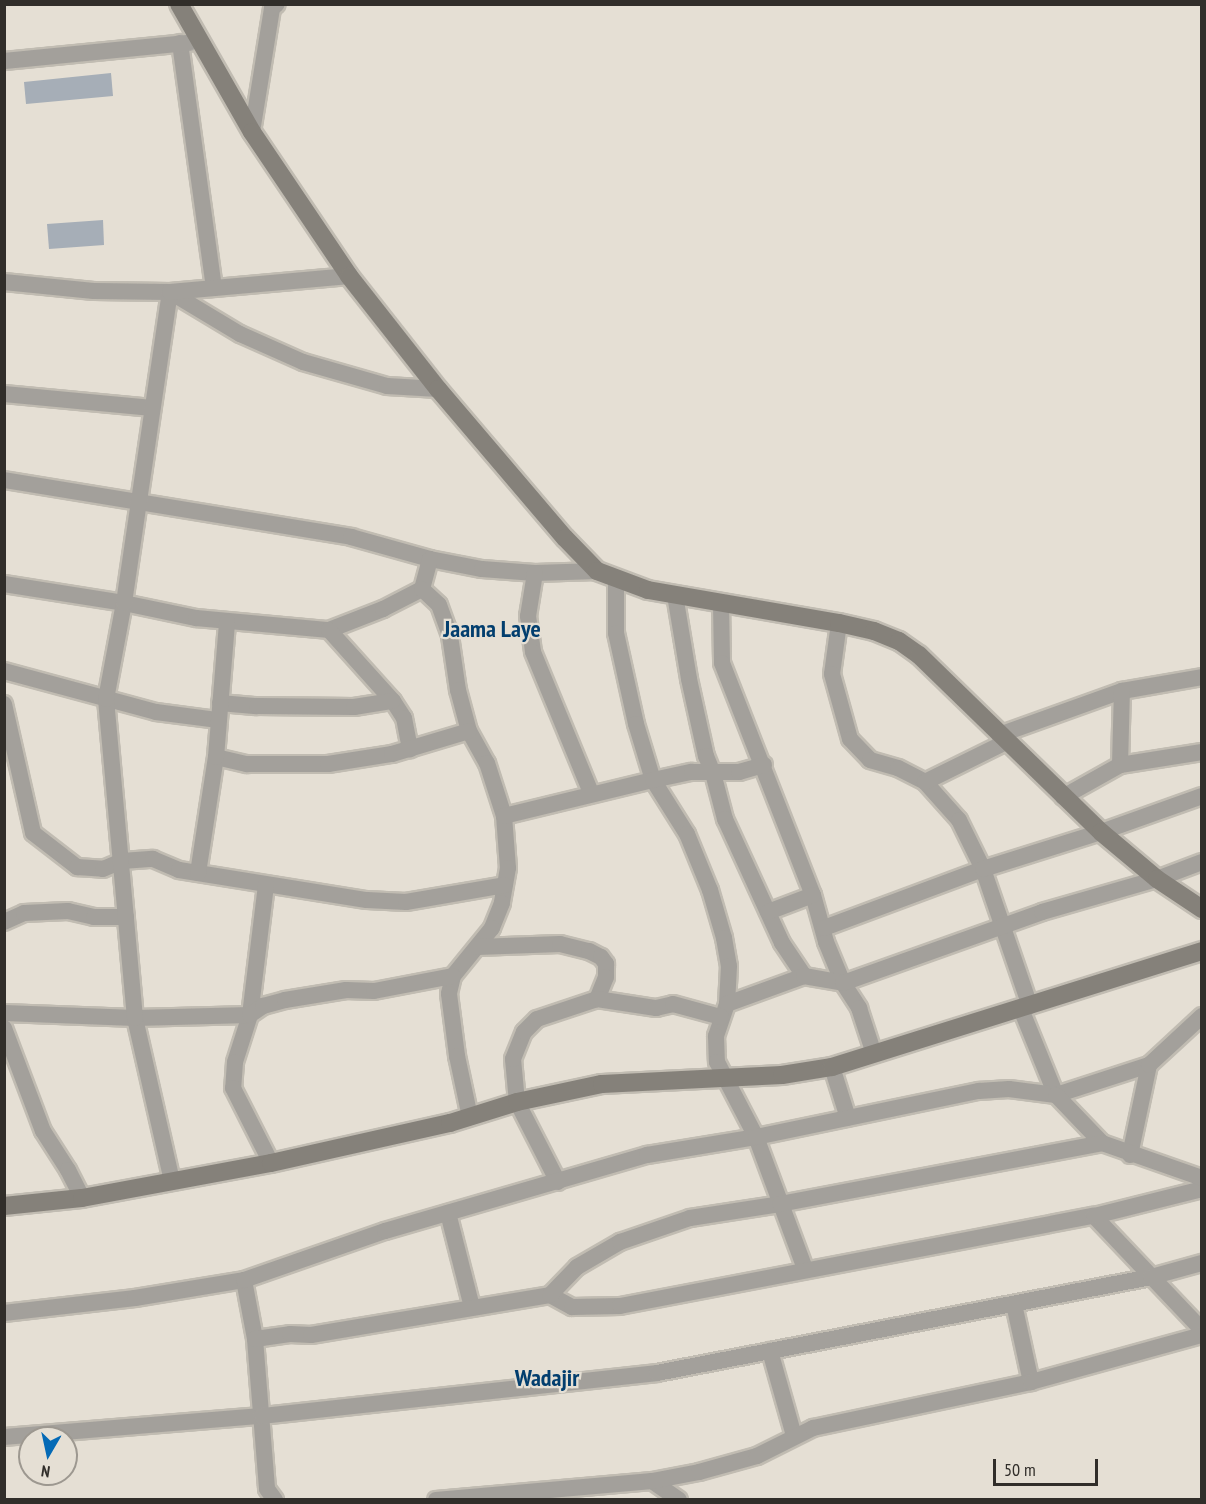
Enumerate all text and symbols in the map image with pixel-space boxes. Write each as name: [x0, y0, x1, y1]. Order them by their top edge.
district label: Jaama Laye: [443, 615, 541, 643]
district label: Wadajir: [515, 1364, 579, 1392]
north arrow: [18, 1426, 78, 1486]
scale bar: [996, 1447, 1101, 1485]
text: 50 m: [1004, 1458, 1036, 1481]
text: N: [40, 1461, 51, 1482]

